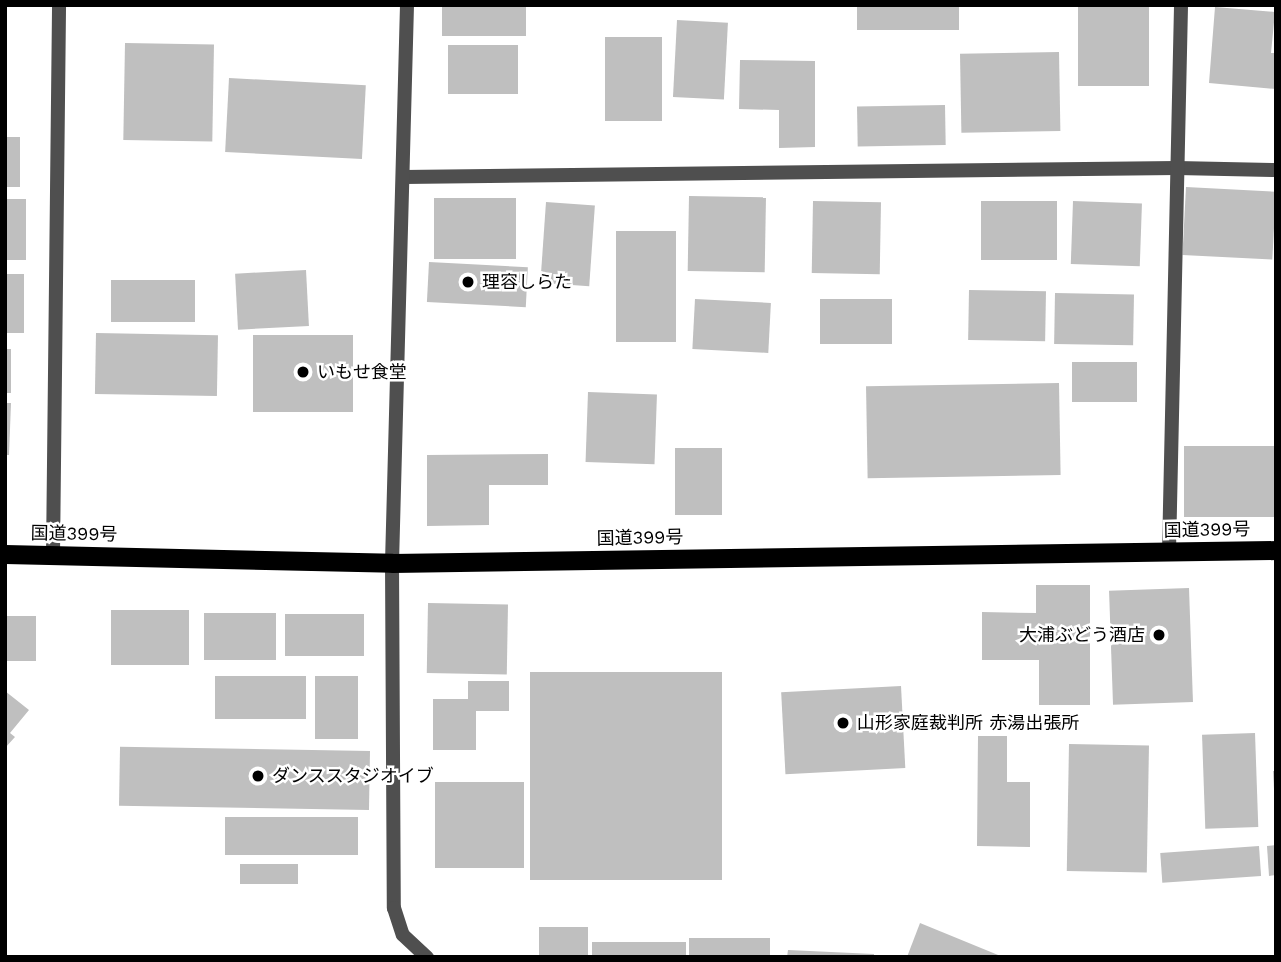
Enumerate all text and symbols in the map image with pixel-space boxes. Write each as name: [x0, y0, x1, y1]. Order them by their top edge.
place label: 理容しらた: [482, 271, 572, 293]
marker: 理容しらた: [460, 274, 476, 290]
place label: いもせ食堂: [317, 361, 407, 383]
marker: いもせ食堂: [295, 364, 311, 380]
street label: 国道399号: [1163, 518, 1251, 542]
street label: 国道399号: [30, 522, 118, 546]
street label: 国道399号: [596, 526, 684, 550]
place label: 大浦ぶどう酒店: [1019, 624, 1145, 646]
marker: 大浦ぶどう酒店: [1151, 627, 1167, 643]
place label: 山形家庭裁判所 赤湯出張所: [857, 712, 1079, 734]
marker: 山形家庭裁判所 赤湯出張所: [835, 715, 851, 731]
place label: ダンススタジオイブ: [272, 765, 434, 787]
marker: ダンススタジオイブ: [250, 768, 266, 784]

